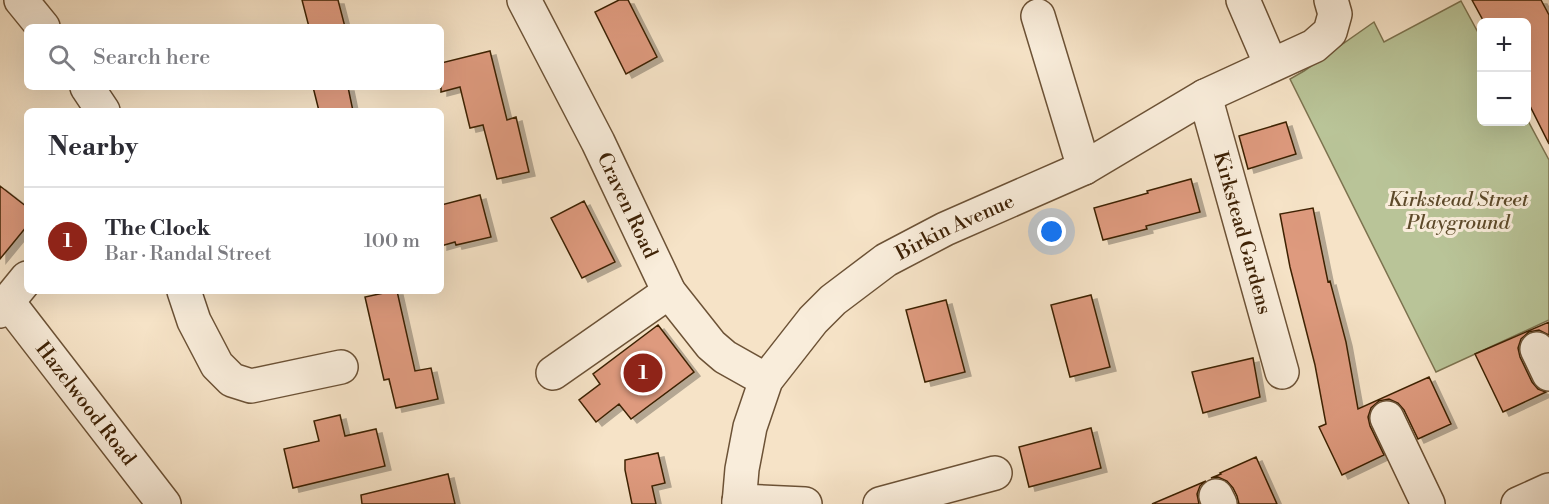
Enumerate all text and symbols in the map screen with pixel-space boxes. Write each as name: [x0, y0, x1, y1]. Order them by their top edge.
map controls: [1477, 18, 1531, 126]
button: +: [1477, 18, 1531, 72]
search box: [24, 24, 444, 90]
icon: search: [45, 41, 78, 74]
text: Search here: [93, 44, 210, 71]
button: −: [1477, 72, 1531, 126]
text: Nearby: [48, 131, 138, 163]
street label: Craven Road: [591, 149, 663, 263]
street label: Kirkstead Gardens: [1207, 149, 1276, 317]
park label: Kirkstead Street Playground: [1388, 188, 1529, 236]
street label: Birkin Avenue: [891, 189, 1018, 267]
text: The Clock: [105, 215, 210, 242]
your location: [1037, 217, 1066, 246]
text: 1: [63, 229, 72, 254]
text: 100 m: [364, 229, 420, 254]
text: Bar · Randal Street: [105, 242, 272, 267]
street label: Hazelwood Road: [29, 337, 141, 472]
pin: 1: [624, 350, 662, 395]

